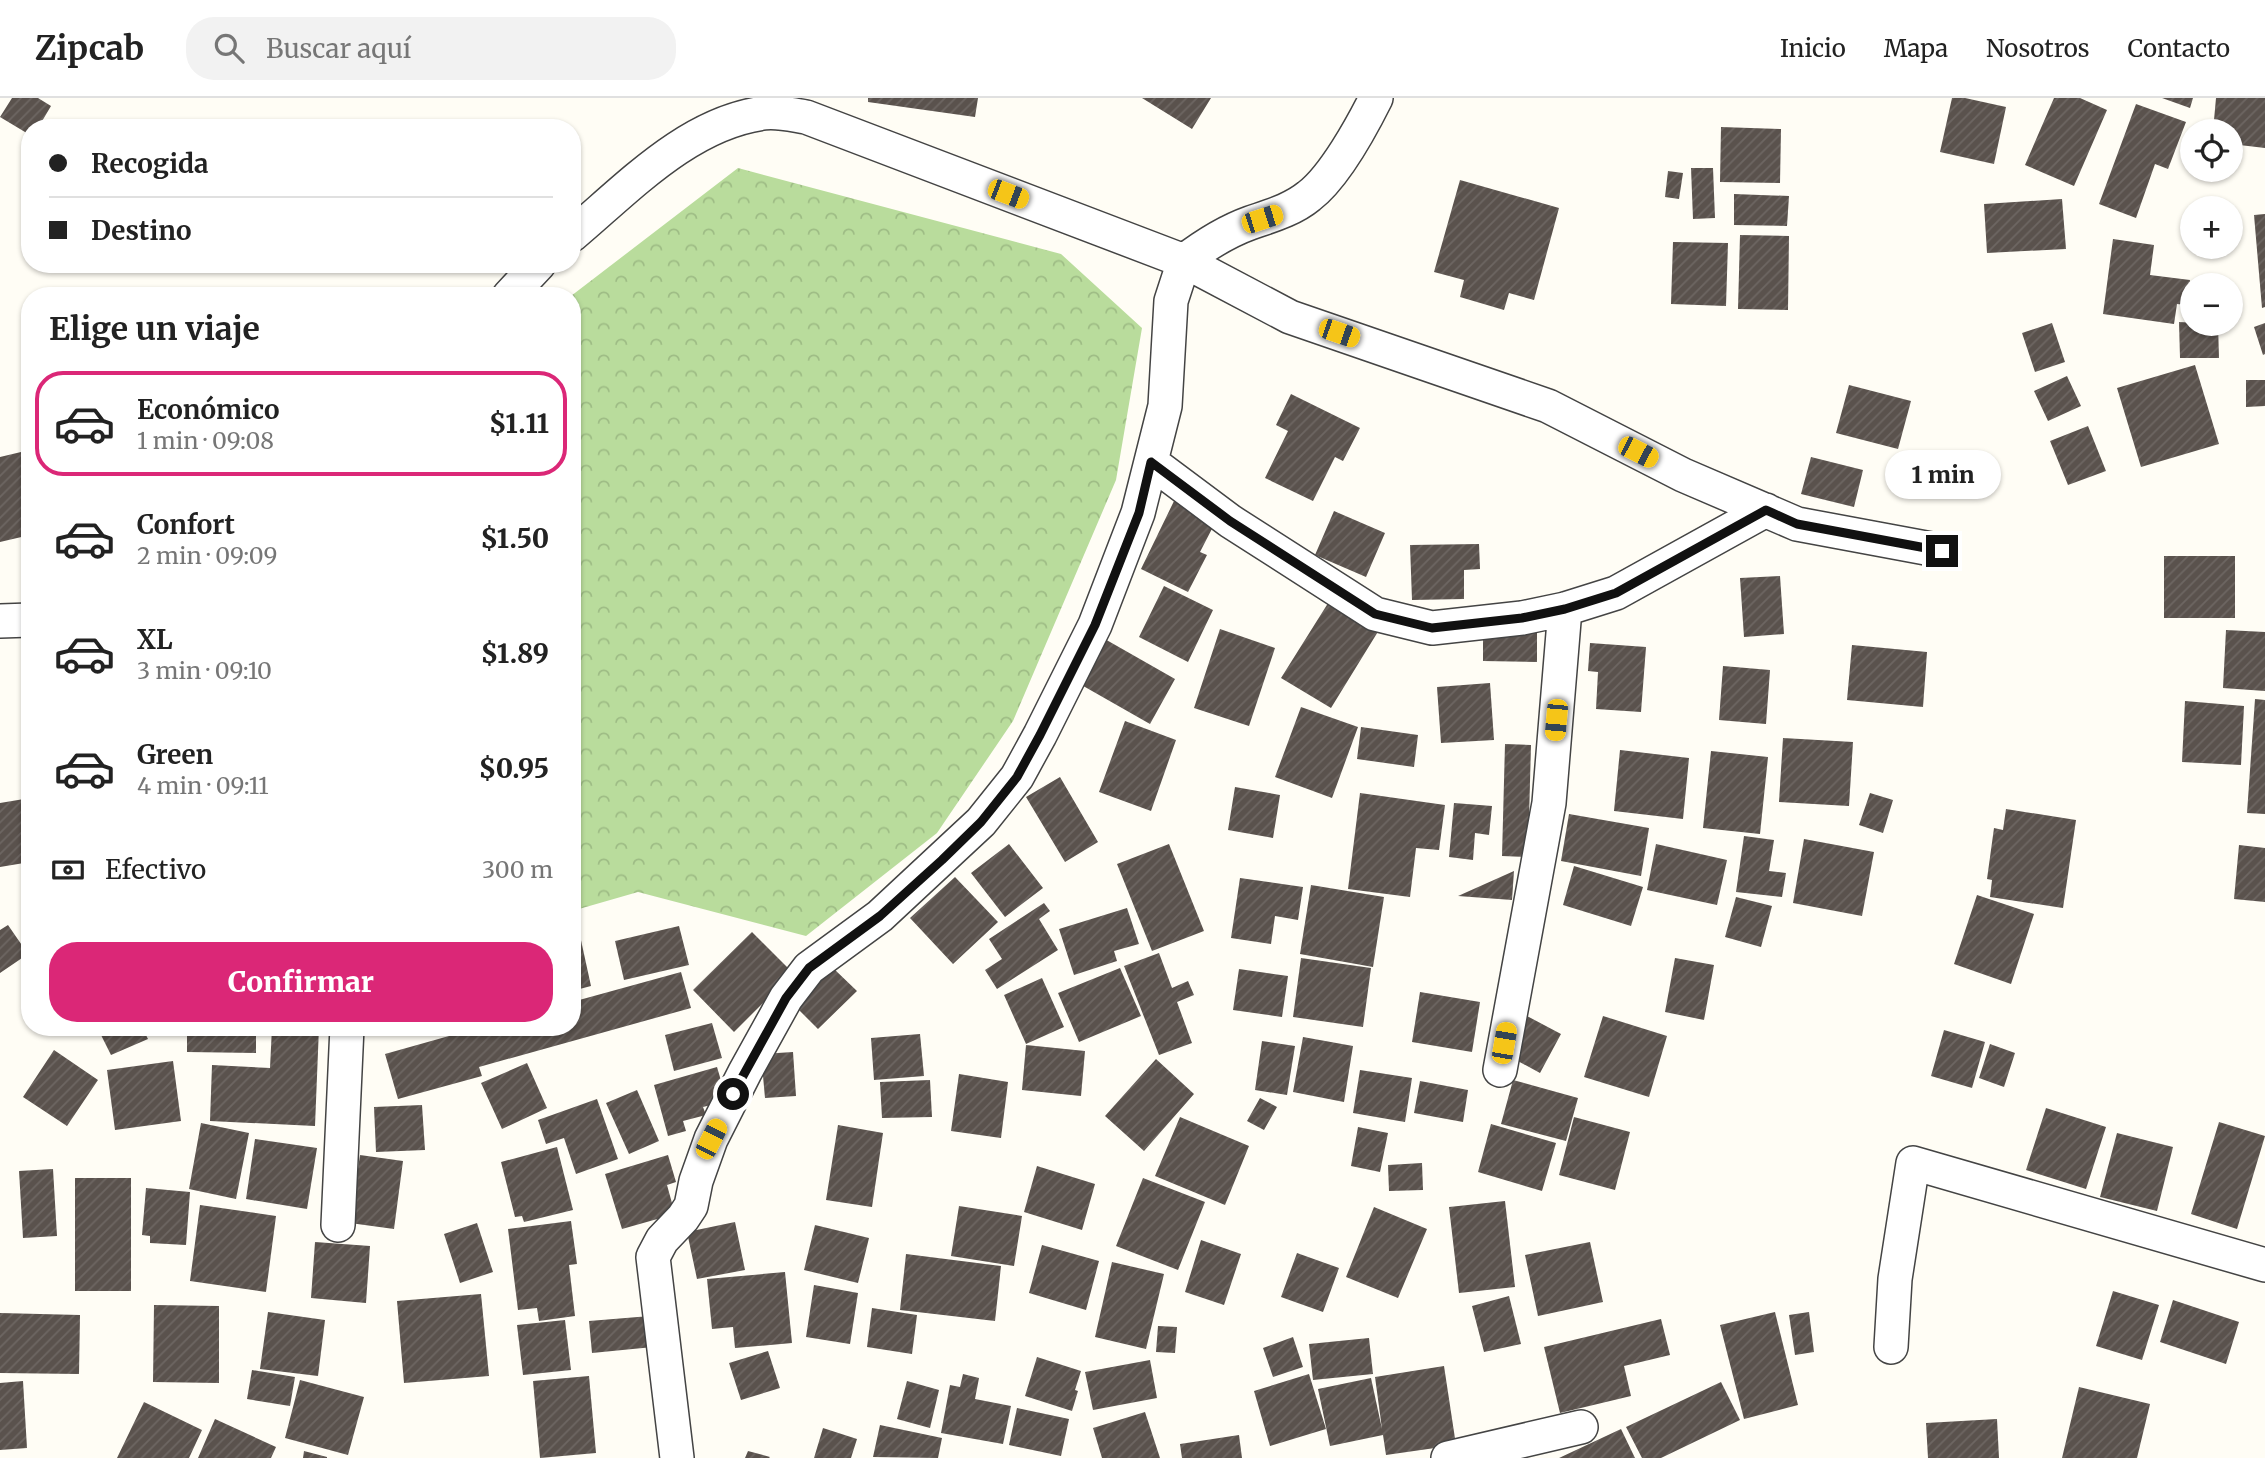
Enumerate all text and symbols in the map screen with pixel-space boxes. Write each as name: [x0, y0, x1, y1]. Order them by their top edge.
search box: [186, 17, 676, 80]
text: Zipcab: [35, 28, 144, 69]
icon: search: [210, 29, 248, 67]
text: Buscar aquí: [266, 32, 411, 65]
text: Inicio: [1780, 33, 1846, 64]
text: Mapa: [1884, 33, 1948, 64]
text: Nosotros: [1986, 33, 2090, 64]
text: Contacto: [2128, 33, 2230, 64]
map controls: [2180, 119, 2243, 336]
button: locate: [2180, 119, 2243, 182]
text: Recogida: [91, 147, 209, 180]
car: [985, 177, 1032, 211]
button: +: [2180, 196, 2243, 259]
car: [1239, 203, 1286, 235]
text: Destino: [91, 214, 191, 247]
button: −: [2180, 273, 2243, 336]
text: Elige un viaje: [49, 309, 260, 349]
car: [1316, 316, 1363, 350]
icon: car: [53, 392, 116, 455]
text: Económico: [137, 393, 280, 426]
text: $1.11: [489, 407, 549, 440]
text: 1 min · 09:08: [137, 426, 274, 455]
car: [1615, 433, 1662, 471]
callout: 1 min: [1884, 449, 2000, 498]
text: 1 min: [1911, 460, 1975, 489]
icon: car: [53, 507, 116, 570]
text: Confort: [137, 508, 235, 541]
text: $1.50: [480, 522, 549, 555]
route end: [1926, 535, 1958, 567]
text: 2 min · 09:09: [137, 541, 277, 570]
icon: car: [53, 622, 116, 685]
text: XL: [137, 623, 173, 656]
text: $1.89: [481, 637, 549, 670]
text: 3 min · 09:10: [137, 656, 272, 685]
car: [1544, 698, 1569, 742]
icon: car: [53, 737, 116, 800]
text: Green: [137, 738, 213, 771]
text: $0.95: [479, 752, 549, 785]
text: 4 min · 09:11: [137, 771, 269, 800]
icon: cash: [49, 851, 87, 889]
text: Efectivo: [105, 853, 206, 886]
text: 300 m: [482, 855, 553, 884]
button: Confirmar: [49, 942, 553, 1022]
car: [1491, 1020, 1518, 1066]
route start: [717, 1078, 749, 1110]
car: [693, 1116, 730, 1162]

